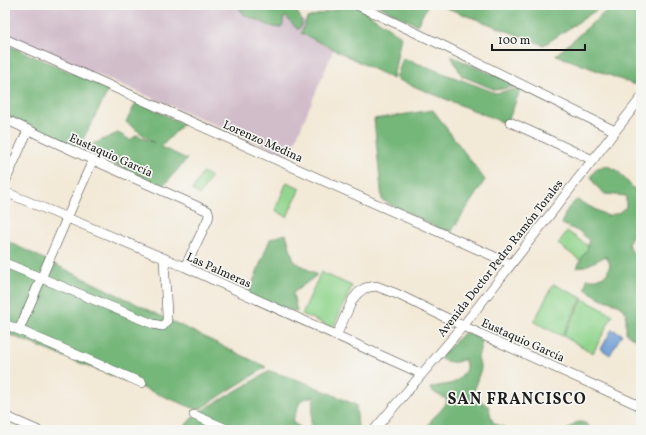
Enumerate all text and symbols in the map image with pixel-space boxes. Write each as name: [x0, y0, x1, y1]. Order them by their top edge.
scale bar: [492, 26, 585, 52]
text: 100 m: [498, 33, 531, 49]
street label: Lorenzo Medina: [220, 117, 305, 167]
street label: Eustaquio García: [66, 130, 155, 181]
street label: Avenida Doctor Pedro Ramón Torales: [434, 177, 567, 341]
street label: Las Palmeras: [184, 250, 253, 292]
street label: Eustaquio García: [478, 315, 567, 366]
district label: SAN FRANCISCO: [447, 389, 587, 411]

